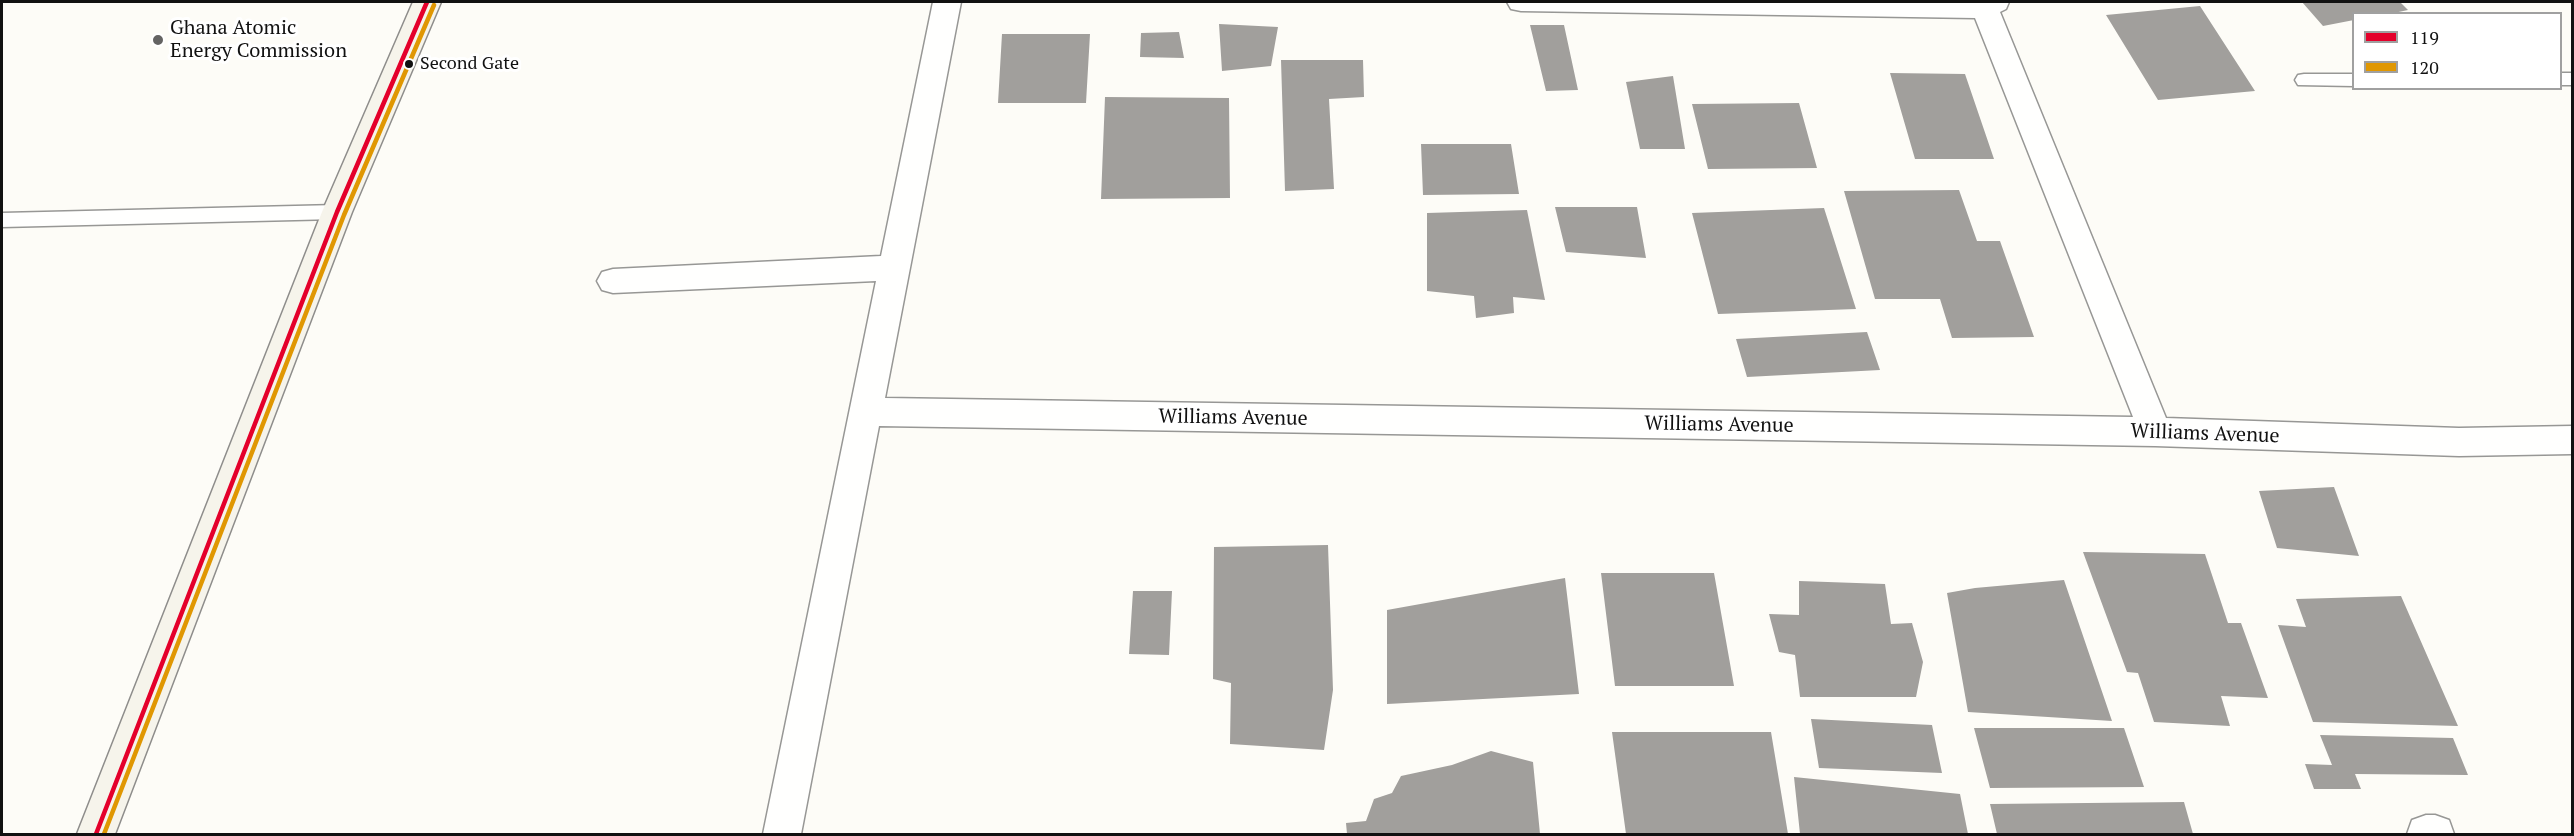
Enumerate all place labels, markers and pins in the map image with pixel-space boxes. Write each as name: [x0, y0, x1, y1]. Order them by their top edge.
place label: Ghana Atomic Energy Commission: [170, 16, 347, 63]
marker: Ghana Atomic Energy Commission: [151, 33, 165, 47]
place label: Second Gate: [420, 53, 519, 75]
marker: Second Gate: [403, 58, 415, 70]

